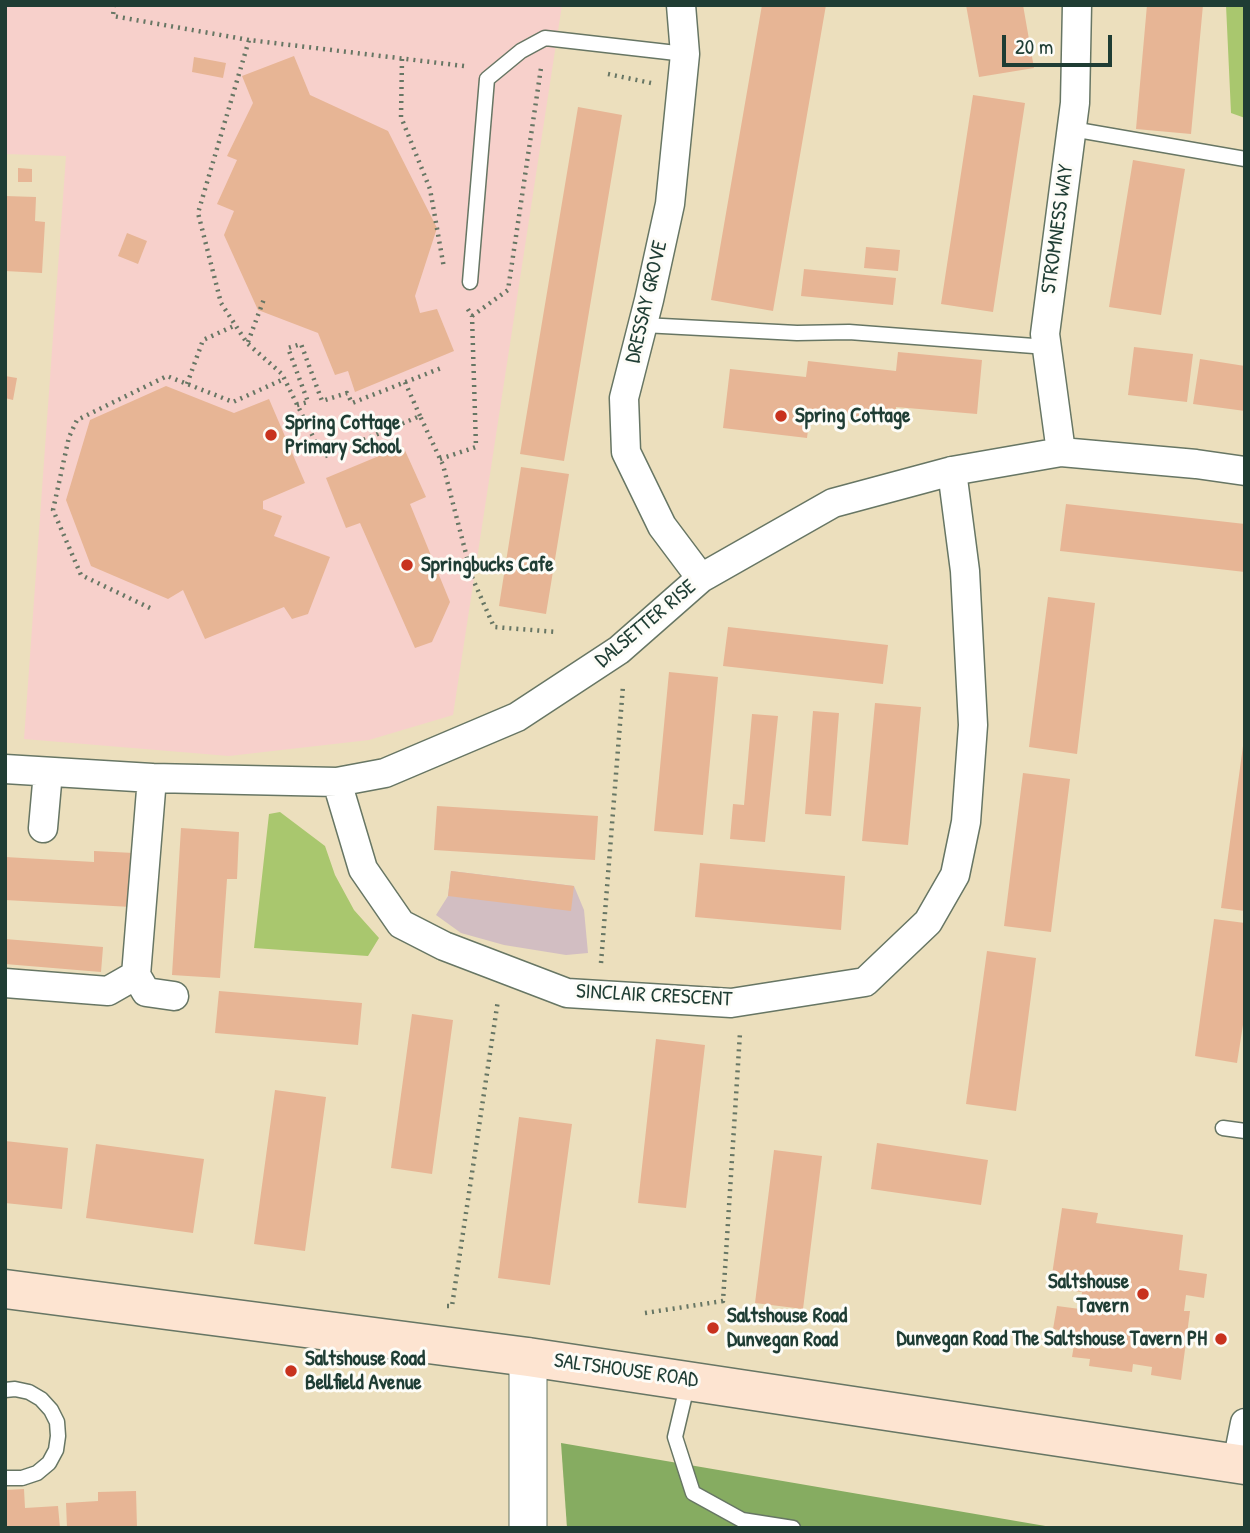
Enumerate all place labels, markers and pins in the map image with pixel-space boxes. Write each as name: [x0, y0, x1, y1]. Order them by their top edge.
place label: Spring Cottage: [795, 403, 910, 429]
marker: Spring Cottage: [773, 408, 789, 424]
place label: Spring Cottage Primary School: [285, 410, 401, 460]
marker: Spring Cottage Primary School: [263, 427, 279, 443]
place label: Springbucks Cafe: [421, 552, 554, 578]
marker: Springbucks Cafe: [399, 557, 415, 573]
place label: Saltshouse Tavern: [1048, 1269, 1129, 1319]
marker: Saltshouse Tavern: [1135, 1286, 1151, 1302]
place label: Saltshouse Road Dunvegan Road: [727, 1303, 847, 1353]
marker: Saltshouse Road Dunvegan Road: [705, 1320, 721, 1336]
place label: Dunvegan Road The Saltshouse Tavern PH: [897, 1326, 1207, 1352]
marker: Dunvegan Road The Saltshouse Tavern PH: [1213, 1331, 1229, 1347]
place label: Saltshouse Road Bellfield Avenue: [305, 1346, 425, 1396]
marker: Saltshouse Road Bellfield Avenue: [283, 1363, 299, 1379]

